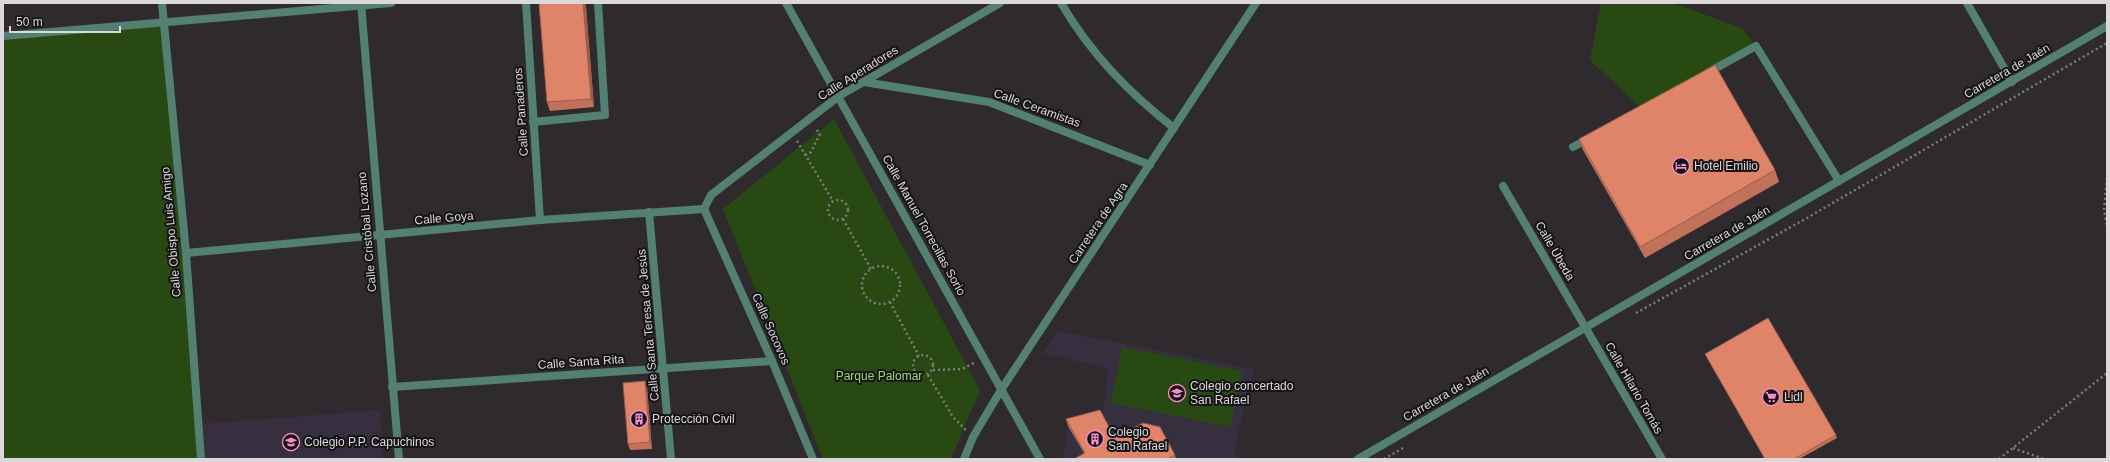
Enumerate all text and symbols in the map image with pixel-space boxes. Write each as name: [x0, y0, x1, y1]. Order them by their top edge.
scale bar: [10, 8, 120, 34]
text: 50 m: [16, 15, 43, 29]
street label: Carretera de Jaén: [1962, 41, 2052, 101]
street label: Calle Aperadores: [815, 43, 901, 103]
street label: Calle Panaderos: [511, 67, 531, 157]
street label: Calle Ceramistas: [992, 86, 1082, 130]
street label: Calle Manuel Torrecillas Sorio: [879, 152, 969, 298]
hotel icon: Hotel Emilio: [1671, 156, 1691, 176]
place label: Hotel Emilio: [1694, 159, 1758, 173]
street label: Calle Obispo Luis Amigo: [158, 166, 184, 298]
street label: Calle Cristóbal Lozano: [355, 171, 379, 293]
street label: Carretera de Agra: [1066, 179, 1131, 266]
street label: Carretera de Jaén: [1682, 203, 1772, 263]
street label: Calle Goya: [414, 208, 474, 228]
street label: Calle Úbeda: [1532, 218, 1579, 283]
street label: Calle Santa Teresa de Jesús: [634, 248, 662, 402]
street label: Calle Socovos: [749, 291, 793, 367]
street label: Calle Hilario Tomás: [1602, 340, 1666, 436]
street label: Calle Santa Rita: [537, 352, 625, 372]
street label: Carretera de Jaén: [1401, 364, 1491, 424]
park label: Parque Palomar: [836, 369, 922, 383]
place label: Colegio concertado San Rafael: [1190, 379, 1294, 407]
school or university icon: Colegio concertado San Rafael: [1167, 383, 1187, 403]
supermarket icon: Lidl: [1761, 387, 1781, 407]
place label: Lidl: [1784, 390, 1803, 404]
building icon: Protección Civil: [629, 409, 649, 429]
place label: Protección Civil: [652, 412, 735, 426]
place label: Colegio San Rafael: [1108, 425, 1167, 453]
building icon: Colegio San Rafael: [1085, 429, 1105, 449]
school or university icon: Colegio P.P. Capuchinos: [281, 432, 301, 452]
place label: Colegio P.P. Capuchinos: [304, 435, 434, 449]

